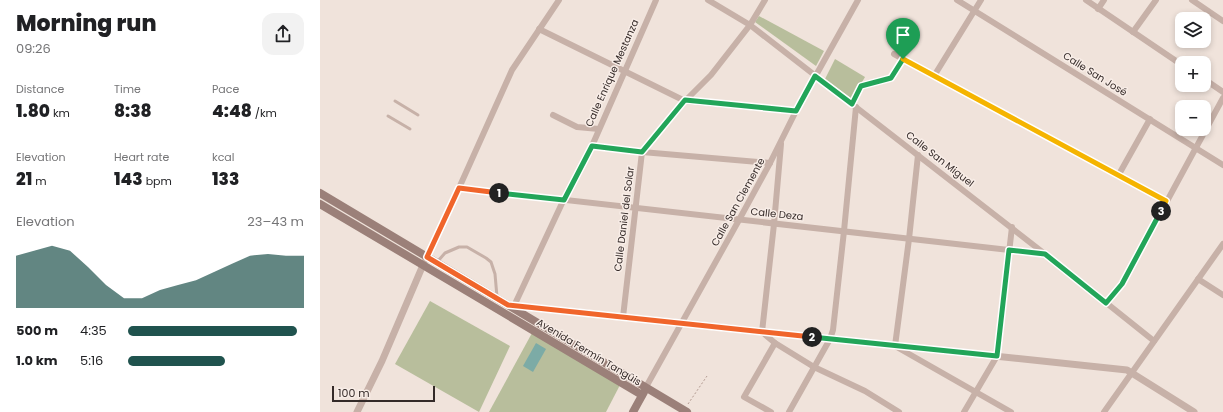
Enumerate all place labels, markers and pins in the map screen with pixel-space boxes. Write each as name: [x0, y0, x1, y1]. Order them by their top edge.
pin: [886, 18, 920, 59]
pin: 1: [489, 183, 509, 203]
pin: 3: [1151, 201, 1171, 221]
pin: 2: [802, 327, 822, 347]

